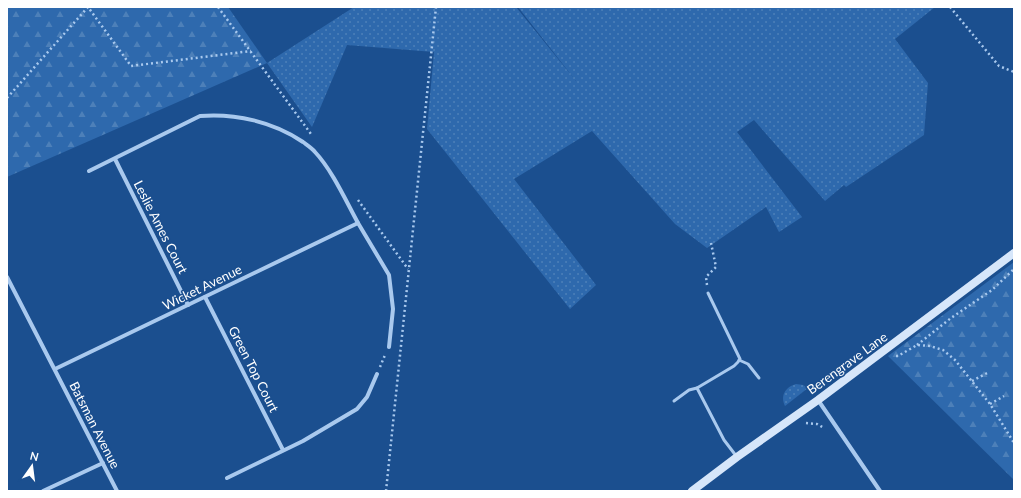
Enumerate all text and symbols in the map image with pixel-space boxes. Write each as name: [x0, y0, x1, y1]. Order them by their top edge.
street label: Leslie Ames Court: [131, 178, 192, 277]
street label: Wicket Avenue: [160, 261, 244, 313]
street label: Green Top Court: [225, 323, 283, 415]
street label: Berengrave Lane: [804, 328, 890, 398]
street label: Batsman Avenue: [66, 379, 124, 471]
north arrow: [12, 446, 52, 486]
text: N: [29, 448, 40, 463]

